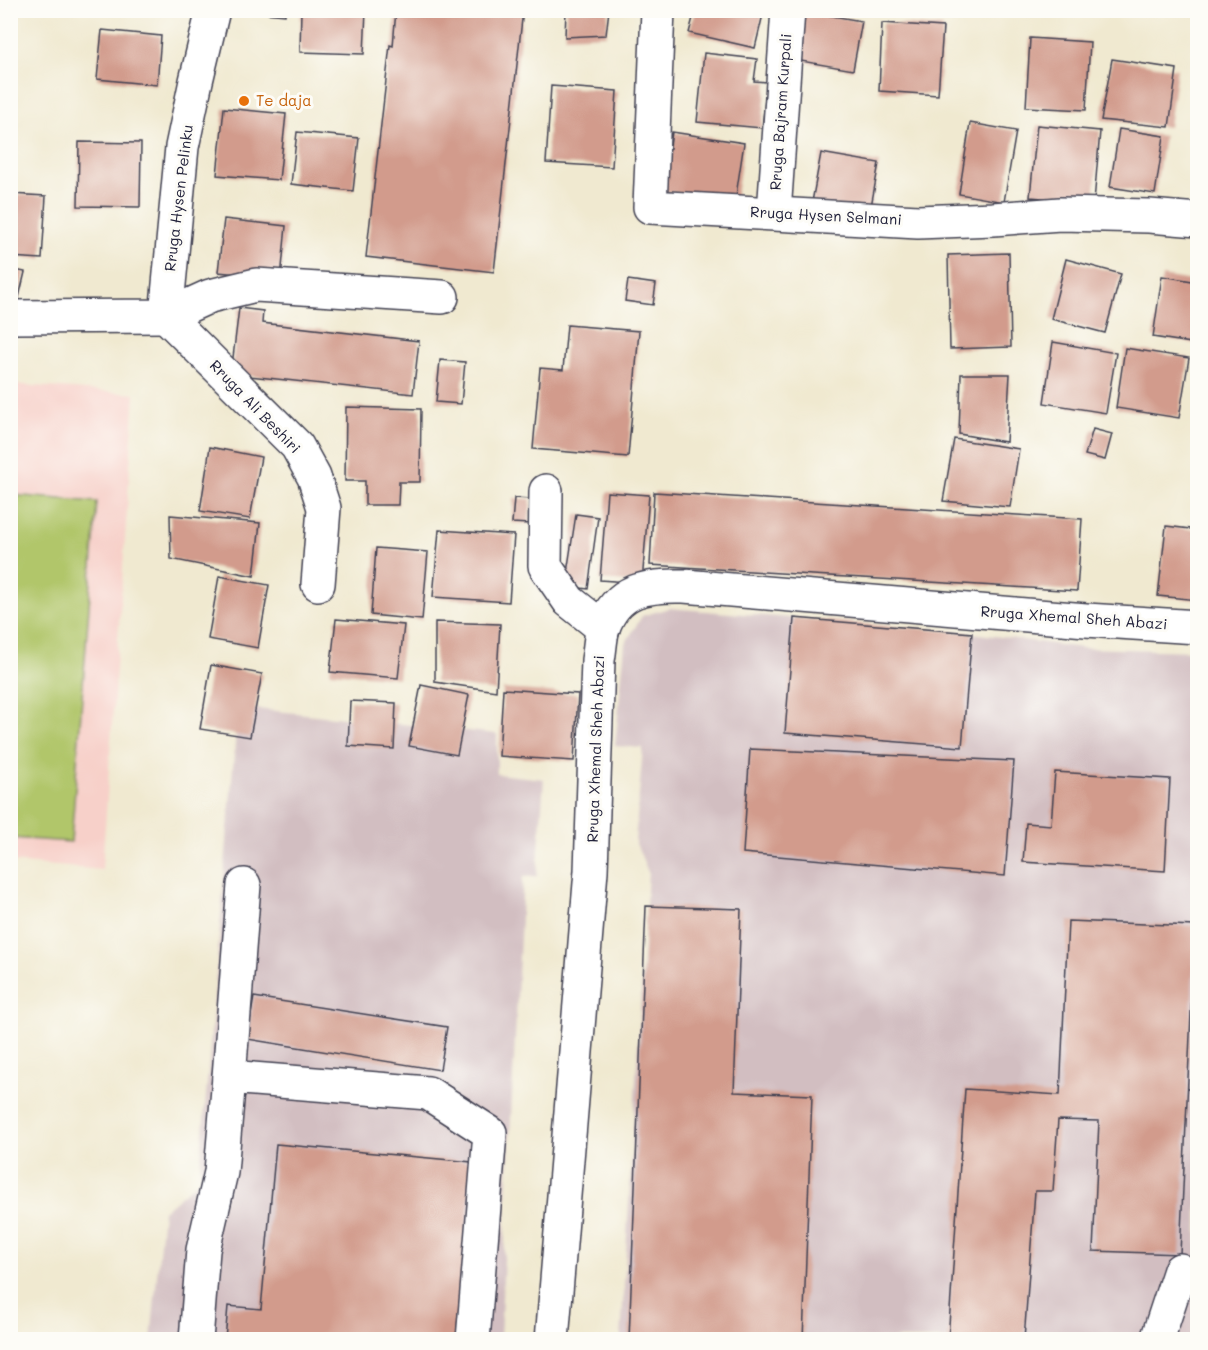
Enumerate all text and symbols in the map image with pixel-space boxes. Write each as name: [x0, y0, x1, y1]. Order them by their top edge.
street label: Rruga Bajram Kurpali: [765, 33, 795, 191]
place label: Te daja: [256, 90, 312, 110]
marker: Te daja: [237, 94, 251, 108]
street label: Rruga Hysen Pelinku: [159, 123, 197, 272]
street label: Rruga Hysen Selmani: [750, 201, 903, 229]
street label: Rruga Ali Beshiri: [206, 355, 306, 457]
street label: Rruga Xhemal Sheh Abazi: [980, 600, 1168, 634]
street label: Rruga Xhemal Sheh Abazi: [582, 655, 608, 843]

